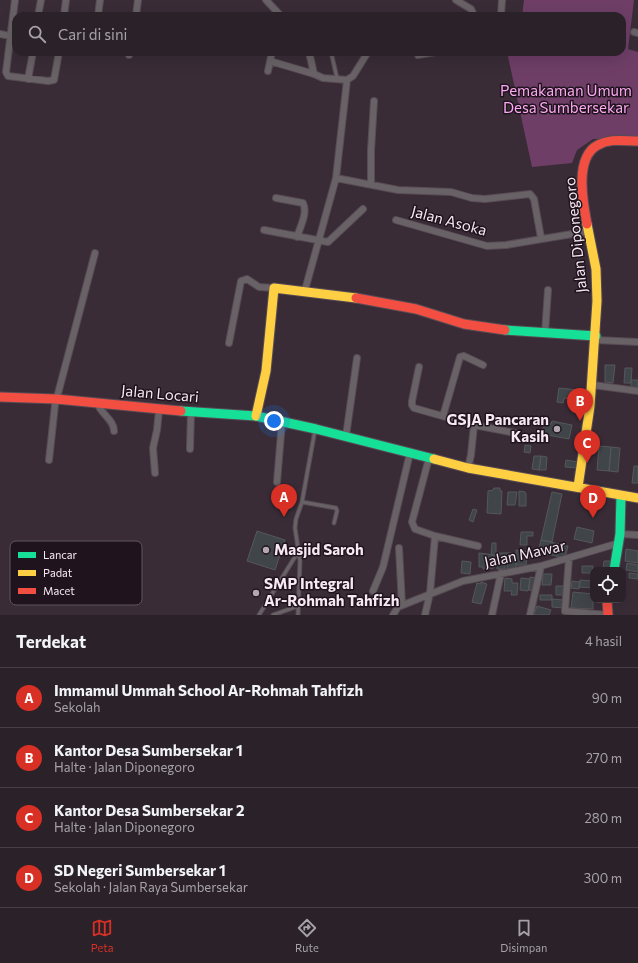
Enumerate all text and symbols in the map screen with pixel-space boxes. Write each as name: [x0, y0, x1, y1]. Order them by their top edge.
search box: [12, 12, 626, 56]
icon: search: [26, 23, 48, 45]
text: Cari di sini: [58, 25, 127, 43]
park label: Pemakaman Umum Desa Sumbersekar: [500, 81, 632, 116]
street label: Jalan Diponegoro: [560, 176, 590, 294]
street label: Jalan Asoka: [410, 201, 489, 239]
street label: Jalan Locari: [120, 381, 200, 405]
pin: B: [567, 388, 593, 421]
place label: GSJA Pancaran Kasih: [447, 410, 549, 445]
your location: [264, 411, 284, 431]
marker: GSJA Pancaran Kasih: [552, 424, 562, 434]
pin: C: [574, 430, 600, 463]
pin: A: [271, 484, 297, 517]
pin: D: [580, 485, 606, 518]
street label: Jalan Mawar: [482, 536, 567, 570]
place label: Masjid Saroh: [274, 540, 364, 558]
legend: [10, 541, 142, 605]
marker: Masjid Saroh: [261, 545, 271, 555]
text: Lancar: [43, 548, 78, 561]
text: Padat: [43, 566, 73, 579]
map controls: [590, 567, 626, 603]
button: locate: [590, 567, 626, 603]
place label: SMP Integral Ar-Rohmah Tahfizh: [264, 574, 399, 609]
text: Macet: [43, 584, 75, 597]
marker: SMP Integral Ar-Rohmah Tahfizh: [251, 588, 261, 598]
text: Terdekat: [16, 631, 86, 652]
text: 4 hasil: [585, 633, 622, 649]
text: Immamul Ummah School Ar-Rohmah Tahfizh: [54, 681, 363, 699]
text: A: [24, 690, 34, 706]
text: 90 m: [592, 690, 622, 706]
text: Sekolah: [54, 699, 101, 715]
text: Kantor Desa Sumbersekar 1: [54, 741, 243, 759]
text: B: [25, 750, 33, 766]
text: 270 m: [586, 750, 622, 766]
text: Halte · Jalan Diponegoro: [54, 759, 195, 775]
text: Kantor Desa Sumbersekar 2: [54, 801, 244, 819]
text: C: [25, 810, 33, 826]
text: 280 m: [585, 810, 622, 826]
text: Halte · Jalan Diponegoro: [54, 819, 195, 835]
text: SD Negeri Sumbersekar 1: [54, 861, 226, 879]
text: D: [24, 870, 34, 886]
text: 300 m: [584, 870, 622, 886]
text: Sekolah · Jalan Raya Sumbersekar: [54, 879, 248, 895]
tab: Peta: [91, 917, 113, 954]
tab: Rute: [295, 917, 319, 954]
tab: Disimpan: [500, 917, 547, 954]

